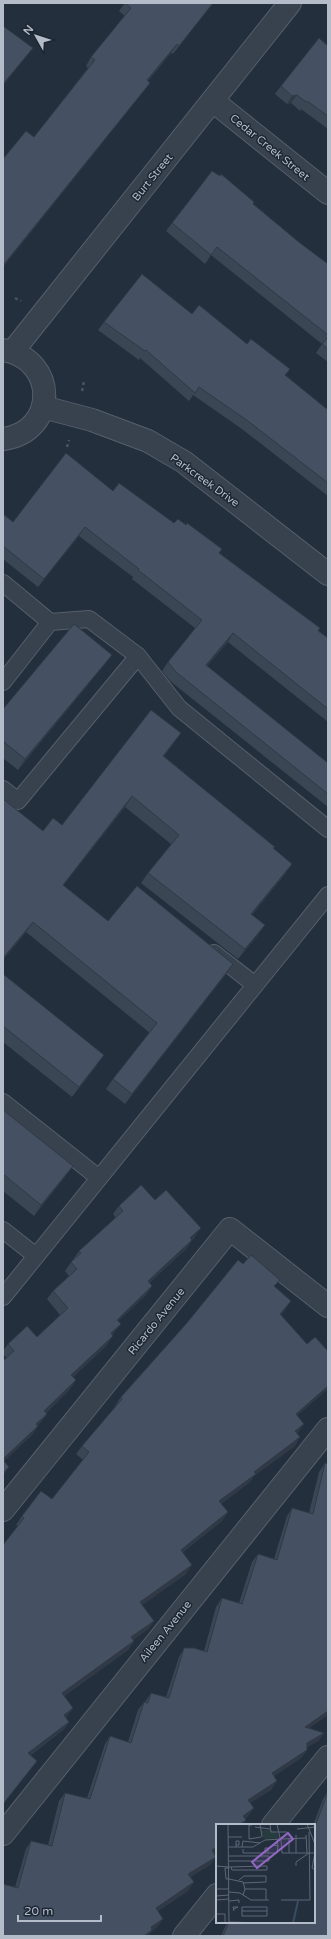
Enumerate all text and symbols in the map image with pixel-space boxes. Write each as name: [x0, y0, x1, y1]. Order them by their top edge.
north arrow: [16, 16, 56, 56]
text: N: [21, 22, 36, 38]
street label: Cedar Creek Street: [227, 111, 312, 183]
street label: Burt Street: [129, 151, 175, 204]
street label: Parkcreek Drive: [168, 451, 242, 510]
street label: Ricardo Avenue: [125, 1285, 187, 1357]
street label: Aileen Avenue: [137, 1598, 194, 1665]
inset map: [216, 1824, 315, 1923]
scale bar: [18, 1897, 101, 1923]
text: 20 m: [24, 1904, 53, 1918]

